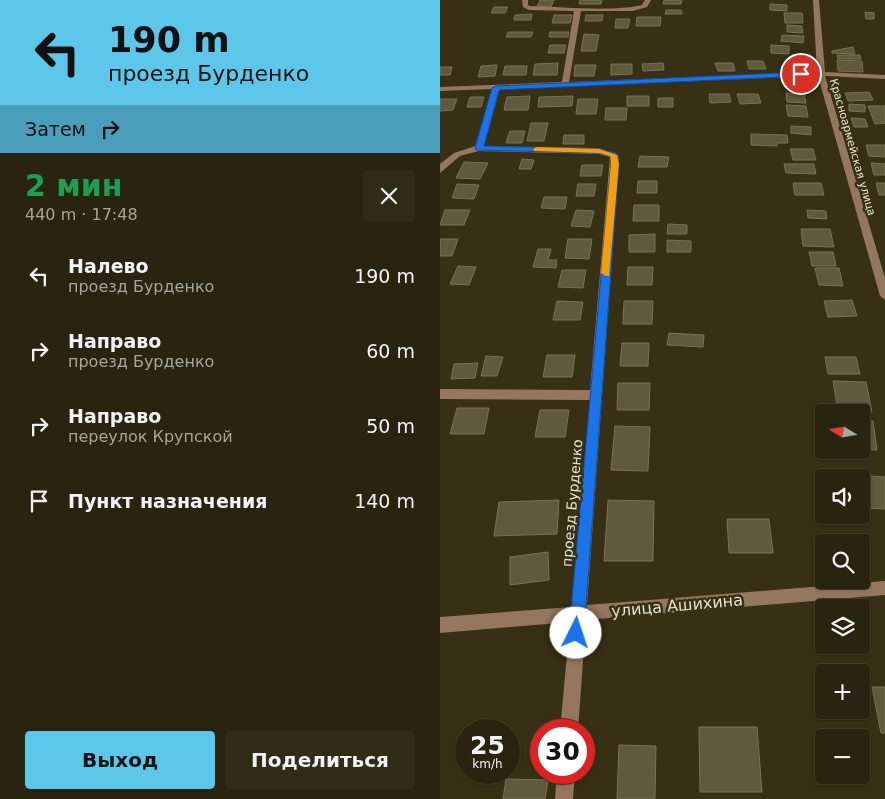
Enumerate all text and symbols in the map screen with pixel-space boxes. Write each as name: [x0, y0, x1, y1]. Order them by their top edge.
icon: left: [25, 20, 90, 85]
text: 190 m: [108, 20, 230, 60]
pin: [780, 53, 822, 95]
icon: arrive: [787, 60, 815, 88]
text: проезд Бурденко: [108, 61, 309, 86]
street label: Красноармейская улица: [827, 77, 878, 217]
icon: right: [96, 115, 124, 143]
text: Затем: [25, 118, 86, 140]
text: 2 мин: [25, 168, 123, 203]
button: close: [363, 170, 415, 222]
text: 440 m · 17:48: [25, 205, 138, 224]
text: Налево: [68, 255, 149, 277]
icon: left: [25, 262, 53, 290]
text: 190 m: [354, 265, 415, 287]
text: проезд Бурденко: [68, 277, 214, 296]
text: Направо: [68, 330, 161, 352]
icon: right: [25, 337, 53, 365]
text: 60 m: [366, 340, 415, 362]
text: проезд Бурденко: [68, 352, 214, 371]
north arrow: [815, 404, 870, 459]
map controls: [815, 404, 870, 784]
text: Направо: [68, 405, 161, 427]
icon: right: [25, 412, 53, 440]
text: 50 m: [366, 415, 415, 437]
text: переулок Крупской: [68, 427, 233, 446]
street label: проезд Бурденко: [558, 439, 586, 567]
button: sound: [815, 469, 870, 524]
icon: arrive: [25, 487, 53, 515]
text: Пункт назначения: [68, 490, 267, 512]
text: 140 m: [354, 490, 415, 512]
button: search: [815, 534, 870, 589]
street label: улица Ашихина: [610, 590, 744, 621]
button: layers: [815, 599, 870, 654]
position arrow: [549, 606, 601, 658]
button: +: [815, 664, 870, 719]
speed limit sign: 30: [530, 719, 595, 784]
button: −: [815, 729, 870, 784]
button: Выход: [25, 731, 215, 789]
button: Поделиться: [225, 731, 415, 789]
text: 25: [470, 731, 505, 760]
text: km/h: [472, 757, 503, 771]

